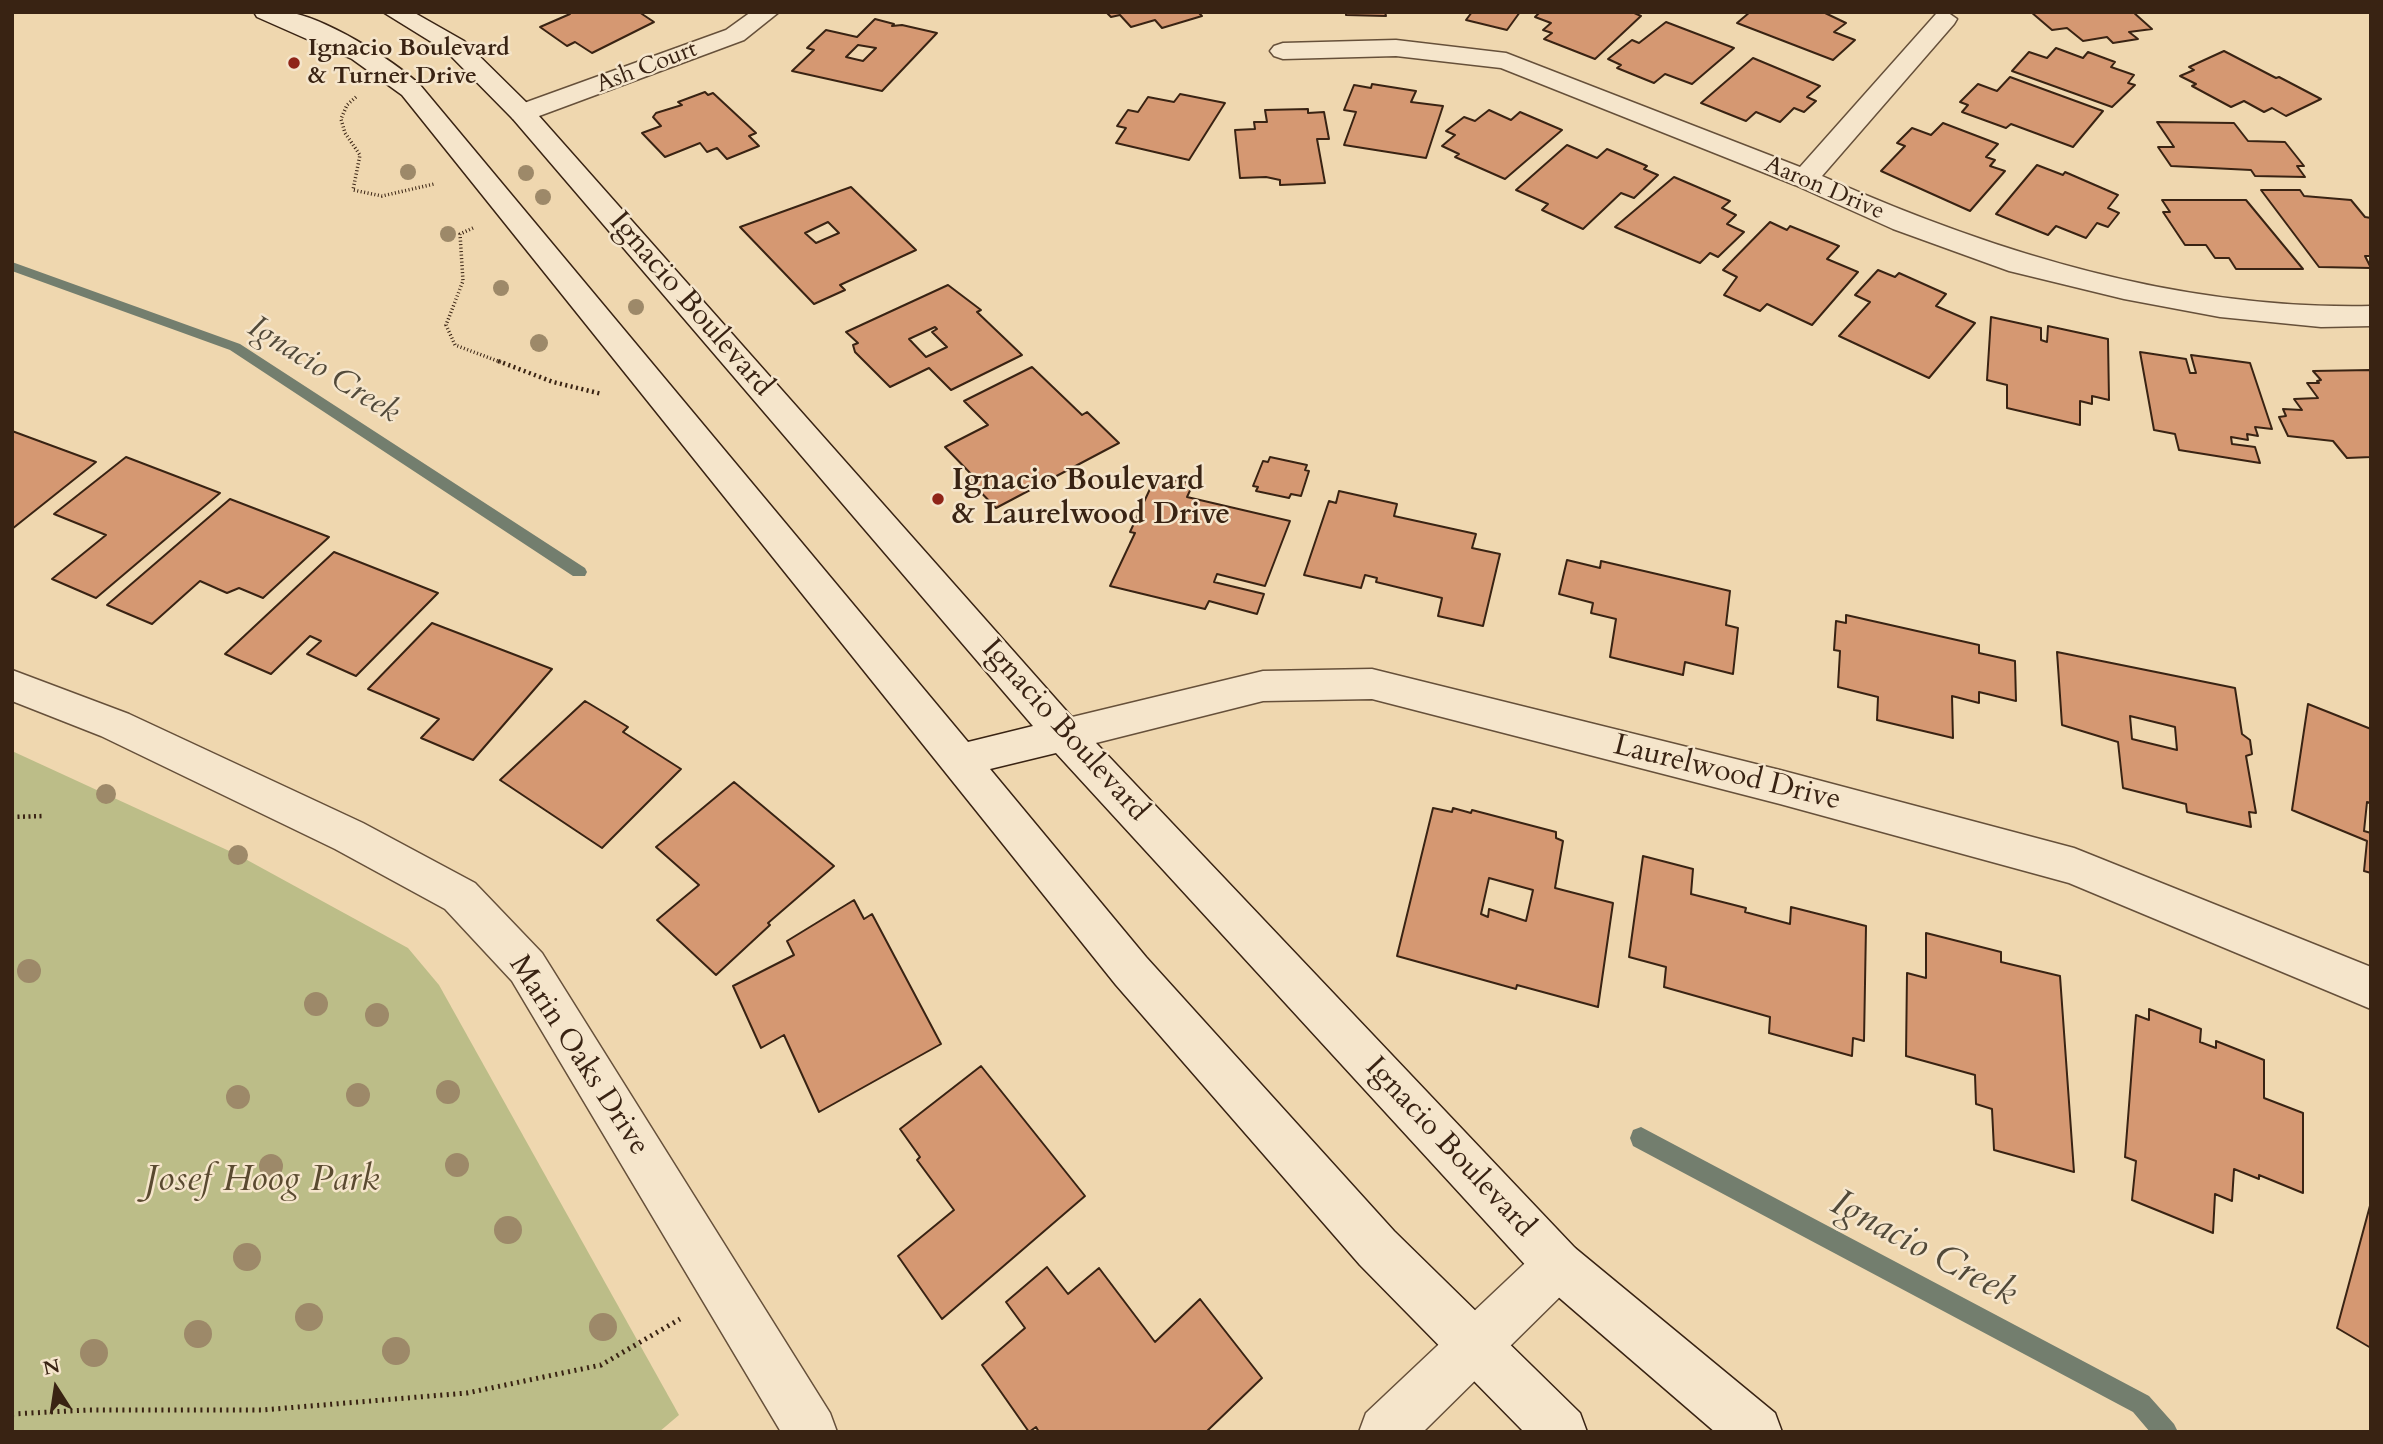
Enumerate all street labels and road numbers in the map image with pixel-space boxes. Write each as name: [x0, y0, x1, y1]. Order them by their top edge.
street label: Ash Court: [593, 36, 701, 100]
street label: Aaron Drive: [1760, 151, 1888, 227]
street label: Ignacio Boulevard: [600, 205, 780, 405]
street label: Ignacio Boulevard: [973, 632, 1155, 830]
street label: Laurelwood Drive: [1610, 728, 1844, 820]
street label: Marin Oaks Drive: [500, 949, 656, 1163]
street label: Ignacio Boulevard: [1356, 1051, 1542, 1245]

